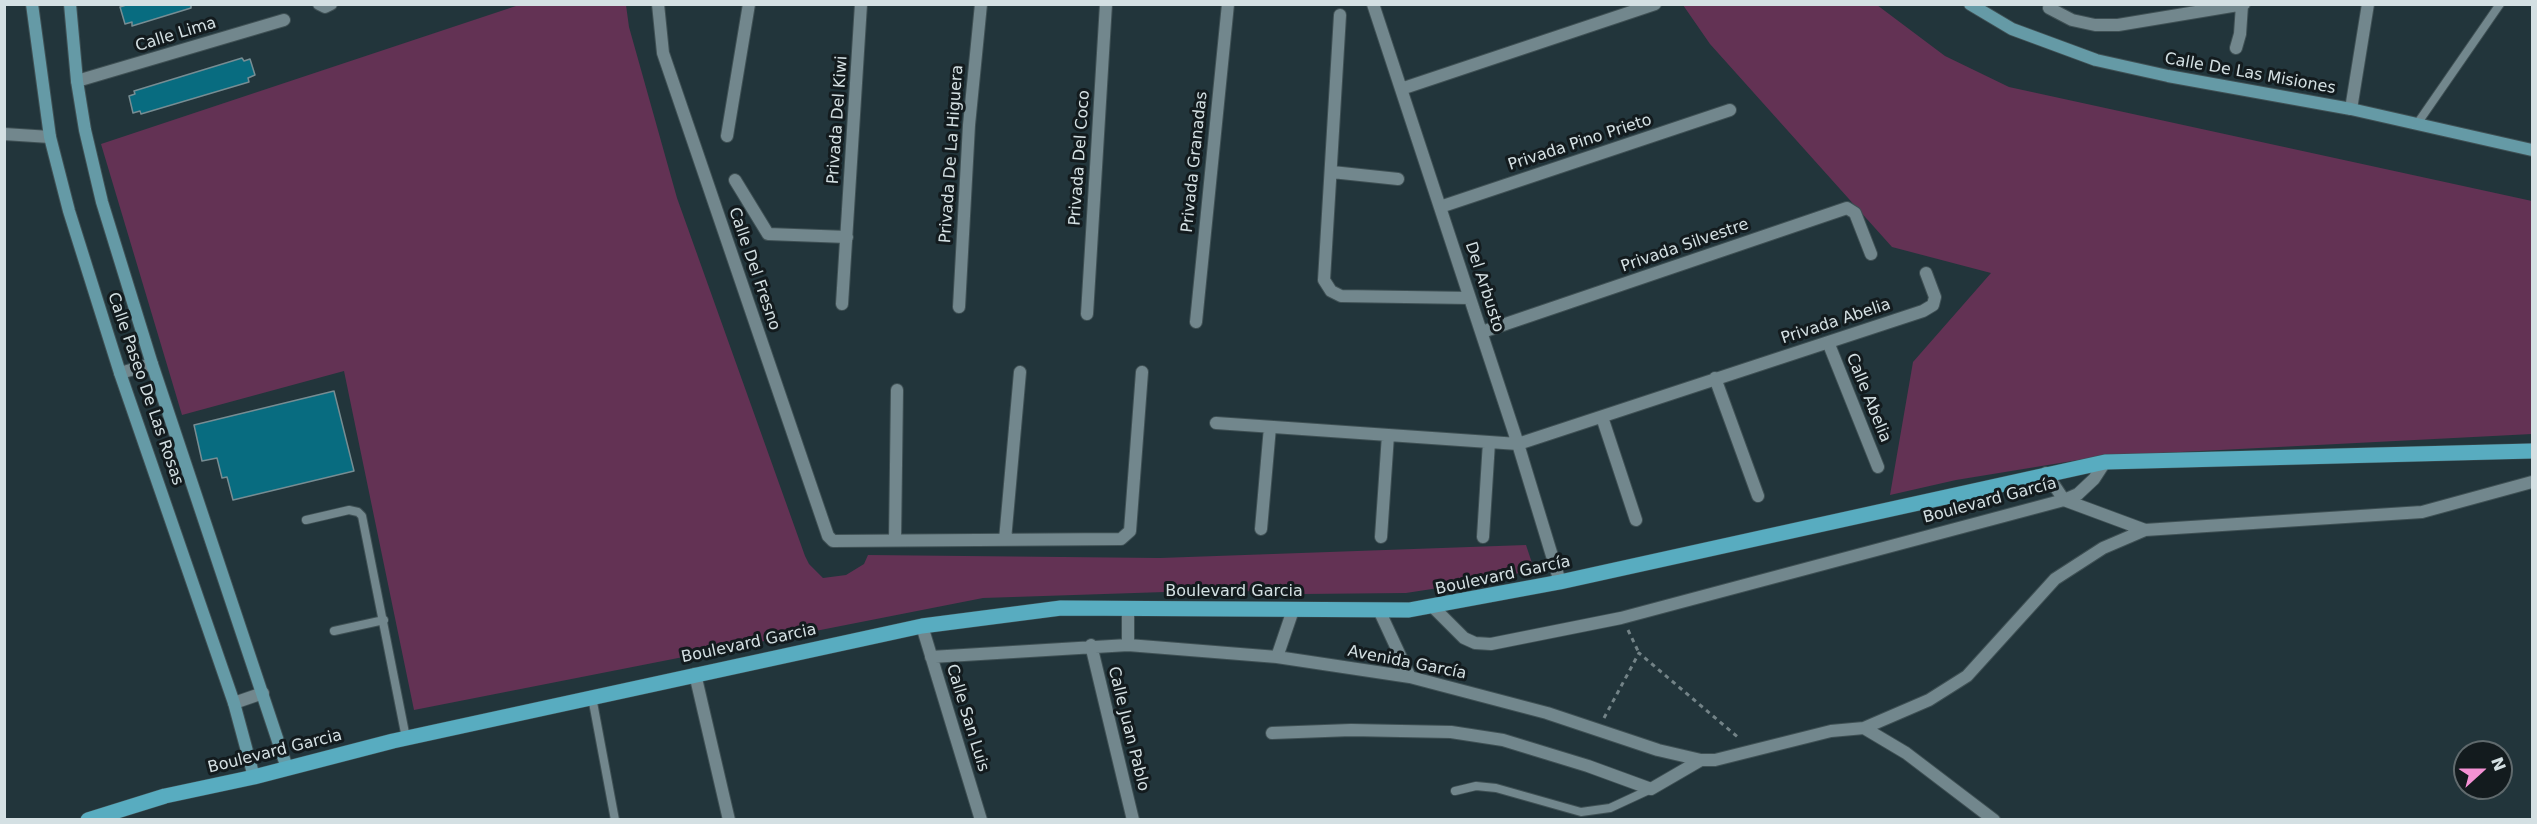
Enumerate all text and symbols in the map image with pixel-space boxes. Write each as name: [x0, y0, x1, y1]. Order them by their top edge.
street label: Calle Lima: [133, 14, 219, 56]
street label: Calle De Las Misiones: [2163, 49, 2337, 99]
street label: Privada Del Kiwi: [824, 55, 852, 185]
street label: Privada De La Higuera: [936, 64, 968, 244]
street label: Privada Del Coco: [1066, 90, 1094, 226]
street label: Privada Granadas: [1178, 91, 1212, 233]
street label: Privada Pino Prieto: [1506, 111, 1654, 175]
street label: Calle Del Fresno: [724, 205, 784, 333]
street label: Privada Silvestre: [1619, 215, 1751, 277]
street label: Del Arbusto: [1460, 239, 1508, 335]
street label: Calle Paseo De Las Rosas: [103, 290, 187, 488]
street label: Privada Abelia: [1779, 295, 1893, 349]
street label: Calle Abelia: [1841, 351, 1895, 445]
street label: Boulevard García: [1921, 474, 2059, 528]
street label: Boulevard García: [1434, 552, 1572, 600]
street label: Boulevard Garcia: [1165, 582, 1303, 602]
street label: Boulevard Garcia: [680, 620, 818, 668]
street label: Avenida García: [1346, 642, 1468, 684]
street label: Calle San Luis: [942, 662, 992, 774]
street label: Calle Juan Pablo: [1103, 665, 1153, 793]
street label: Boulevard Garcia: [206, 726, 344, 778]
north arrow: [2453, 740, 2513, 800]
text: N: [2487, 754, 2510, 774]

